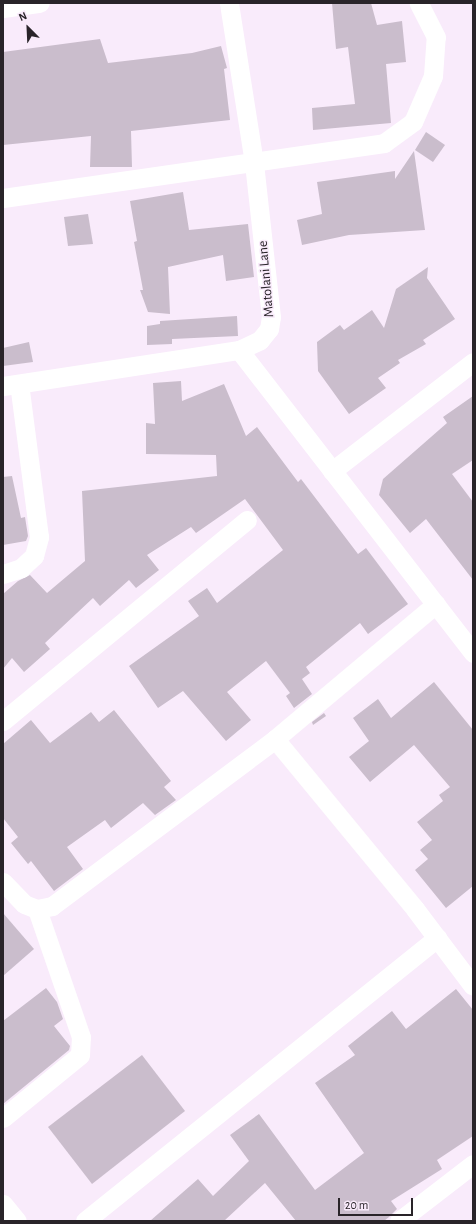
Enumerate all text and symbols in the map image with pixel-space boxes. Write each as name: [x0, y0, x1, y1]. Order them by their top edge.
north arrow: [8, 8, 48, 48]
text: N: [17, 10, 29, 23]
street label: Matolani Lane: [254, 240, 278, 318]
scale bar: [340, 1190, 415, 1216]
text: 20 m: [345, 1199, 368, 1211]

